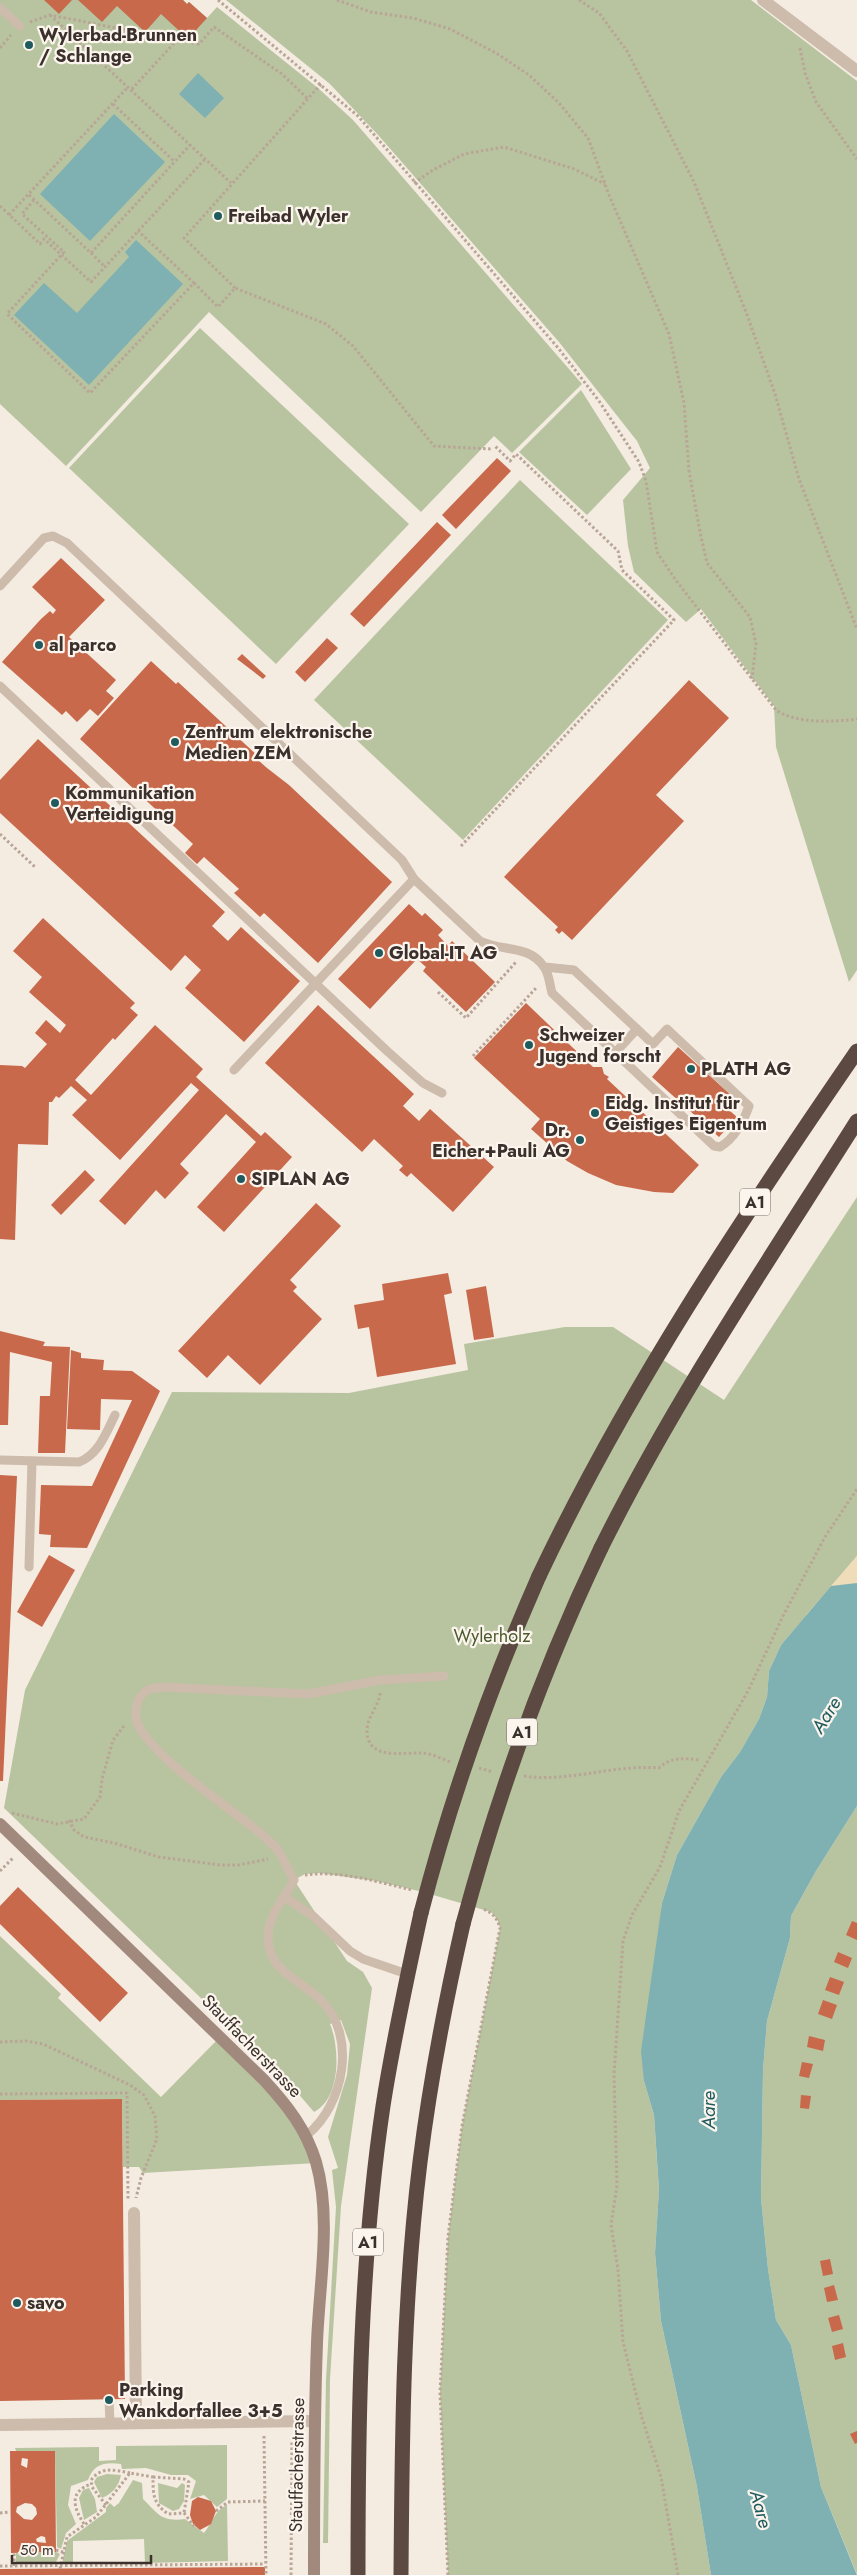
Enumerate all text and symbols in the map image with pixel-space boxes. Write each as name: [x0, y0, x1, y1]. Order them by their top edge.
place label: Wylerbad-Brunnen / Schlange: [39, 22, 197, 69]
marker: Wylerbad-Brunnen / Schlange: [23, 39, 35, 51]
place label: Freibad Wyler: [228, 203, 349, 229]
marker: Freibad Wyler: [212, 210, 224, 222]
place label: al parco: [49, 632, 117, 658]
marker: al parco: [33, 639, 45, 651]
place label: Zentrum elektronische Medien ZEM: [185, 719, 372, 766]
marker: Zentrum elektronische Medien ZEM: [169, 736, 181, 748]
place label: Kommunikation Verteidigung: [64, 780, 195, 827]
marker: Kommunikation Verteidigung: [49, 797, 61, 809]
place label: Global-IT AG: [389, 940, 498, 966]
marker: Global-IT AG: [373, 947, 385, 959]
place label: Schweizer Jugend forscht: [536, 1022, 661, 1069]
marker: Schweizer Jugend forscht: [523, 1039, 535, 1051]
place label: PLATH AG: [701, 1056, 792, 1082]
marker: PLATH AG: [685, 1063, 697, 1075]
place label: Eidg. Institut für Geistiges Eigentum: [605, 1090, 767, 1137]
marker: Eidg. Institut für Geistiges Eigentum: [589, 1107, 601, 1119]
place label: Dr. Eicher+Pauli AG: [432, 1117, 570, 1164]
marker: Dr. Eicher+Pauli AG: [574, 1134, 586, 1146]
place label: SIPLAN AG: [251, 1166, 350, 1192]
marker: SIPLAN AG: [235, 1173, 247, 1185]
road number: A1: [740, 1188, 770, 1216]
park label: Wylerholz: [453, 1623, 531, 1649]
water label: Aare: [804, 1691, 848, 1739]
road number: A1: [507, 1718, 537, 1745]
street label: Stauffacherstrasse: [196, 1988, 308, 2104]
water label: Aare: [695, 2090, 722, 2130]
road number: A1: [353, 2228, 383, 2256]
place label: savo: [27, 2290, 65, 2316]
marker: savo: [11, 2297, 23, 2309]
place label: Parking Wankdorfallee 3+5: [119, 2377, 283, 2424]
marker: Parking Wankdorfallee 3+5: [103, 2394, 115, 2406]
street label: Stauffacherstrasse: [283, 2397, 311, 2533]
water label: Aare: [743, 2486, 779, 2531]
scale bar: [12, 2532, 151, 2564]
text: 50 m: [20, 2539, 54, 2561]

